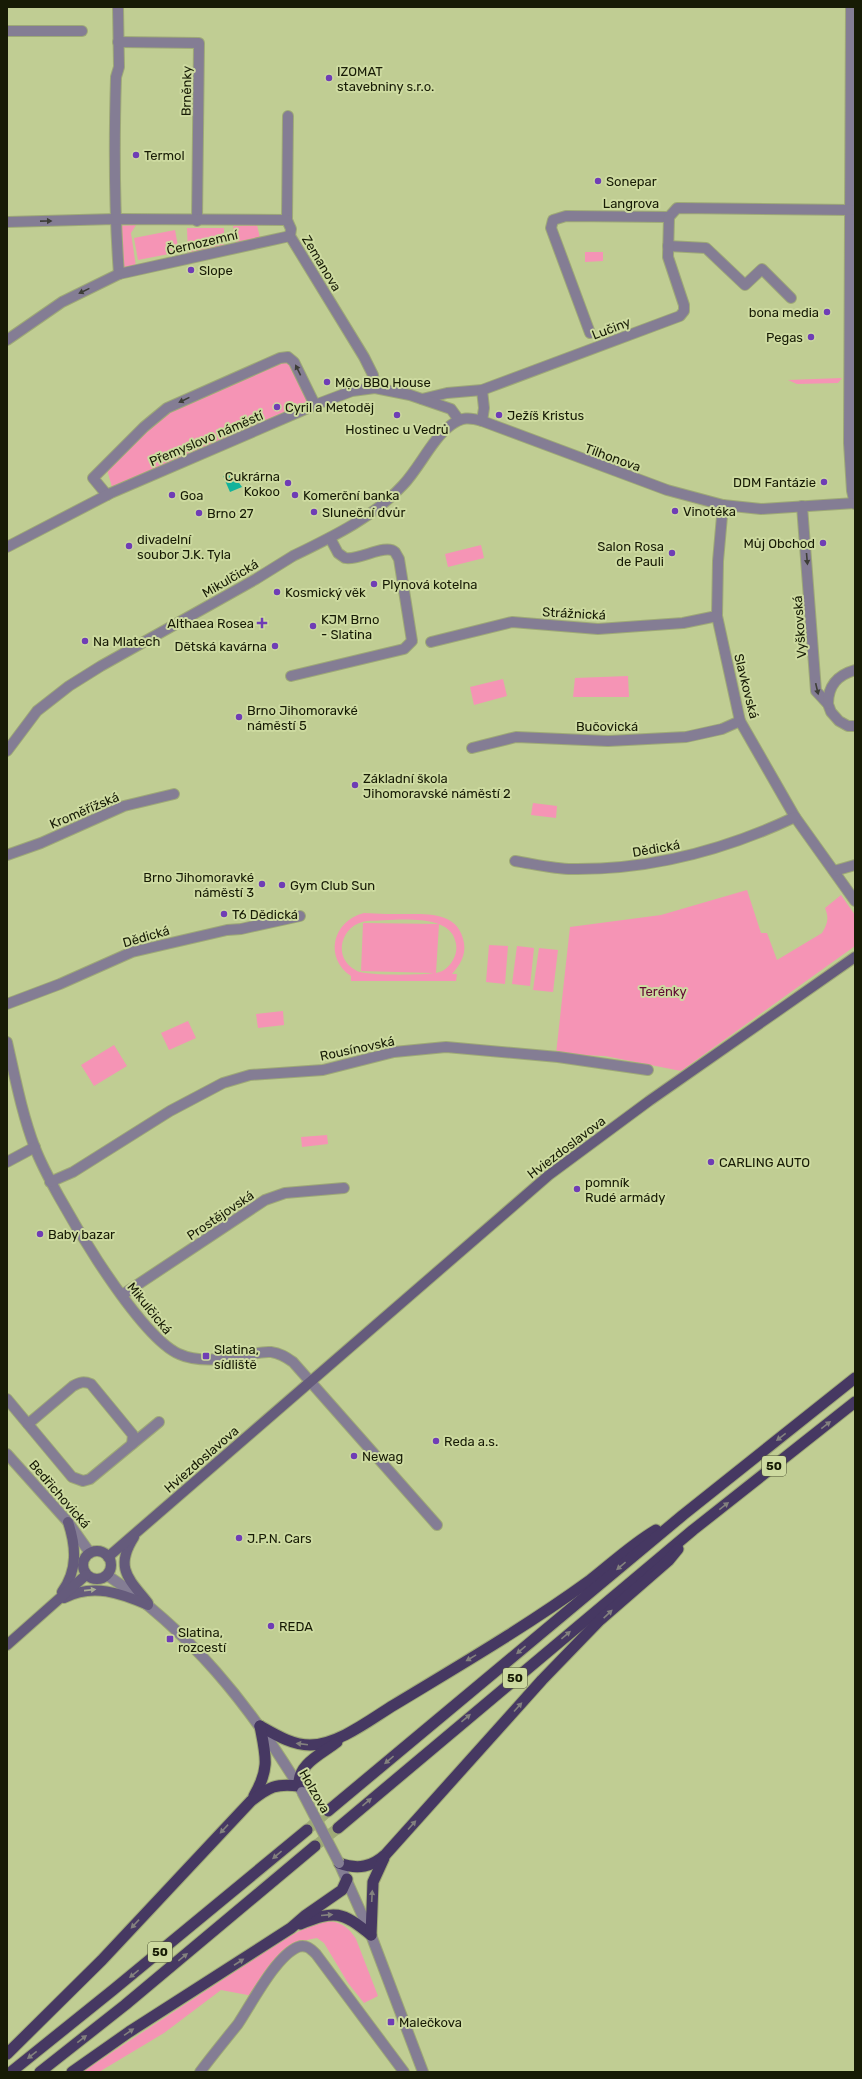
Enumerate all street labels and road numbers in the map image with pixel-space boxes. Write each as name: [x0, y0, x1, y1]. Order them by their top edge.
street label: Brněnky: [179, 66, 194, 116]
street label: Langrova: [603, 196, 659, 212]
street label: Černozemní: [165, 227, 240, 258]
street label: Zemanova: [299, 232, 344, 294]
street label: Lučiny: [590, 314, 633, 343]
street label: Přemyslovo náměstí: [147, 407, 266, 469]
street label: Tilhonova: [583, 440, 643, 475]
street label: Mikulčická: [199, 556, 261, 601]
street label: Vyškovská: [790, 595, 809, 659]
street label: Strážnická: [542, 604, 606, 623]
street label: Slavkovská: [731, 652, 762, 720]
street label: Bučovická: [576, 719, 638, 734]
street label: Kroměřížská: [47, 789, 121, 832]
street label: Dědická: [631, 837, 681, 860]
street label: Dědická: [121, 923, 171, 950]
street label: Rousínovská: [318, 1033, 396, 1064]
street label: Hviezdoslavova: [524, 1113, 608, 1182]
street label: Prostějovská: [184, 1188, 257, 1243]
street label: Mikulčická: [124, 1279, 175, 1337]
street label: Hviezdoslavova: [161, 1423, 242, 1496]
road number: 50: [762, 1456, 786, 1476]
street label: Bedřichovická: [26, 1457, 93, 1531]
road number: 50: [503, 1668, 527, 1688]
street label: Holzova: [296, 1767, 333, 1816]
road number: 50: [148, 1942, 172, 1962]

